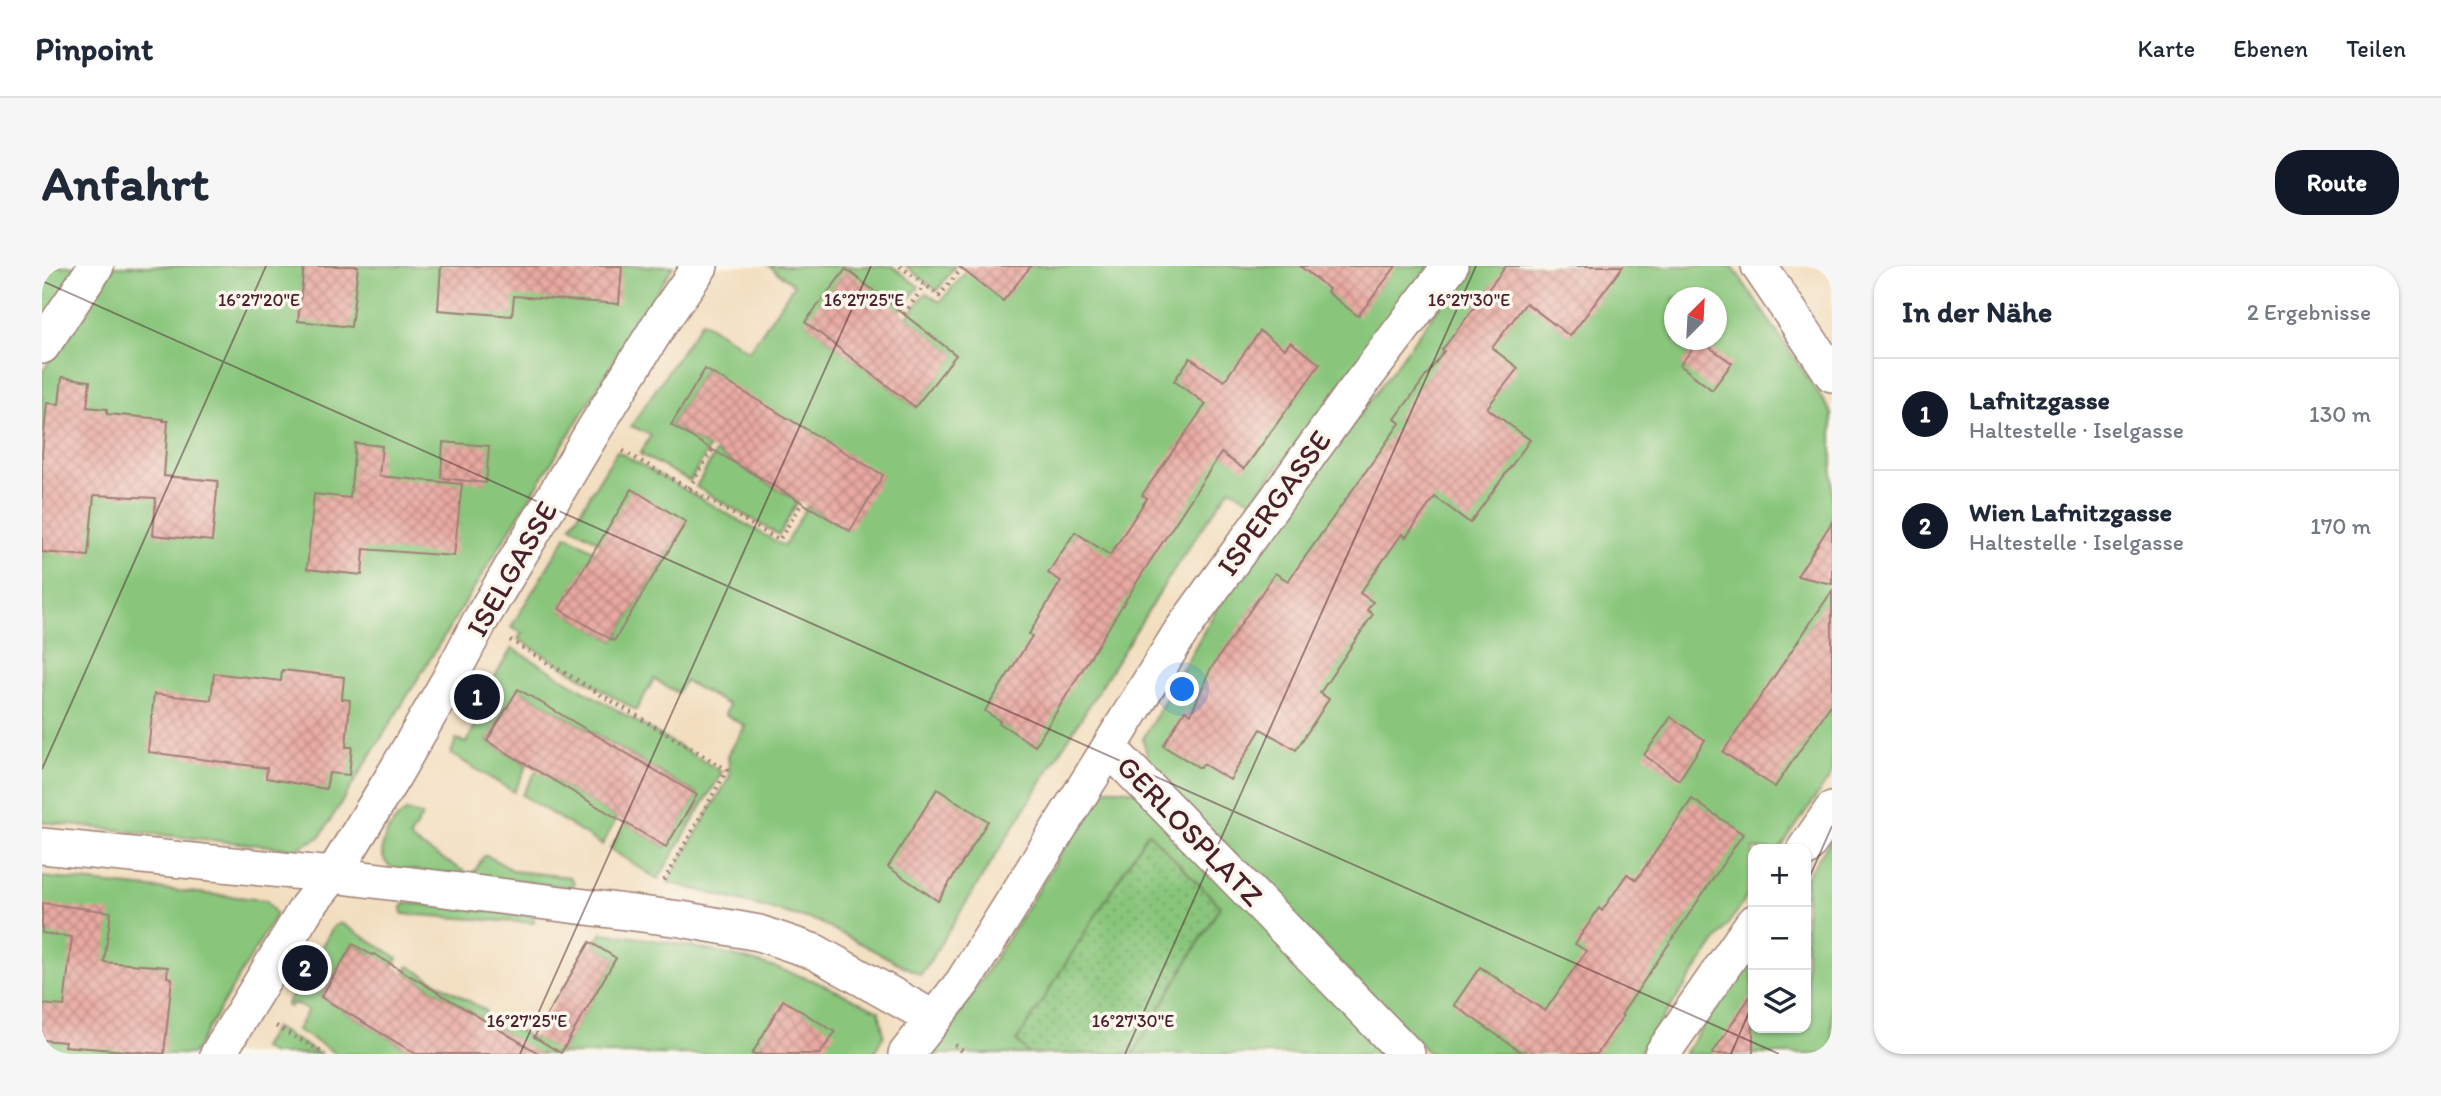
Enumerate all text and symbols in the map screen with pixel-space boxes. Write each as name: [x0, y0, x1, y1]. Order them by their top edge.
text: Pinpoint: [35, 29, 153, 68]
text: Karte: [2137, 34, 2195, 63]
text: Ebenen: [2233, 34, 2308, 63]
text: Teilen: [2346, 34, 2406, 63]
button: Route: [2275, 150, 2399, 215]
text: Anfahrt: [42, 153, 209, 212]
north arrow: [1664, 287, 1727, 350]
text: 16°27'20"E: [218, 289, 300, 311]
text: 16°27'25"E: [824, 289, 904, 311]
text: 16°27'30"E: [1428, 289, 1510, 311]
text: In der Nähe: [1902, 293, 2052, 330]
text: 2 Ergebnisse: [2247, 298, 2371, 326]
text: Lafnitzgasse: [1969, 384, 2110, 416]
text: 1: [1920, 400, 1930, 428]
text: 130 m: [2309, 400, 2371, 428]
text: Haltestelle · Iselgasse: [1969, 416, 2184, 444]
street label: ISPERGASSE: [1208, 423, 1339, 583]
street label: ISELGASSE: [458, 494, 565, 643]
text: Wien Lafnitzgasse: [1969, 496, 2172, 528]
text: 2: [1919, 512, 1931, 540]
text: 170 m: [2310, 512, 2371, 540]
text: Haltestelle · Iselgasse: [1969, 528, 2184, 556]
pin: 1: [454, 671, 500, 723]
your location: [1165, 672, 1199, 706]
street label: GERLOSPLATZ: [1109, 748, 1271, 914]
map controls: [1748, 844, 1811, 1033]
button: +: [1748, 844, 1811, 907]
button: −: [1748, 907, 1811, 970]
pin: 2: [282, 942, 328, 994]
button: layers: [1748, 970, 1811, 1033]
text: 16°27'25"E: [487, 1010, 567, 1032]
text: 16°27'30"E: [1092, 1010, 1174, 1032]

